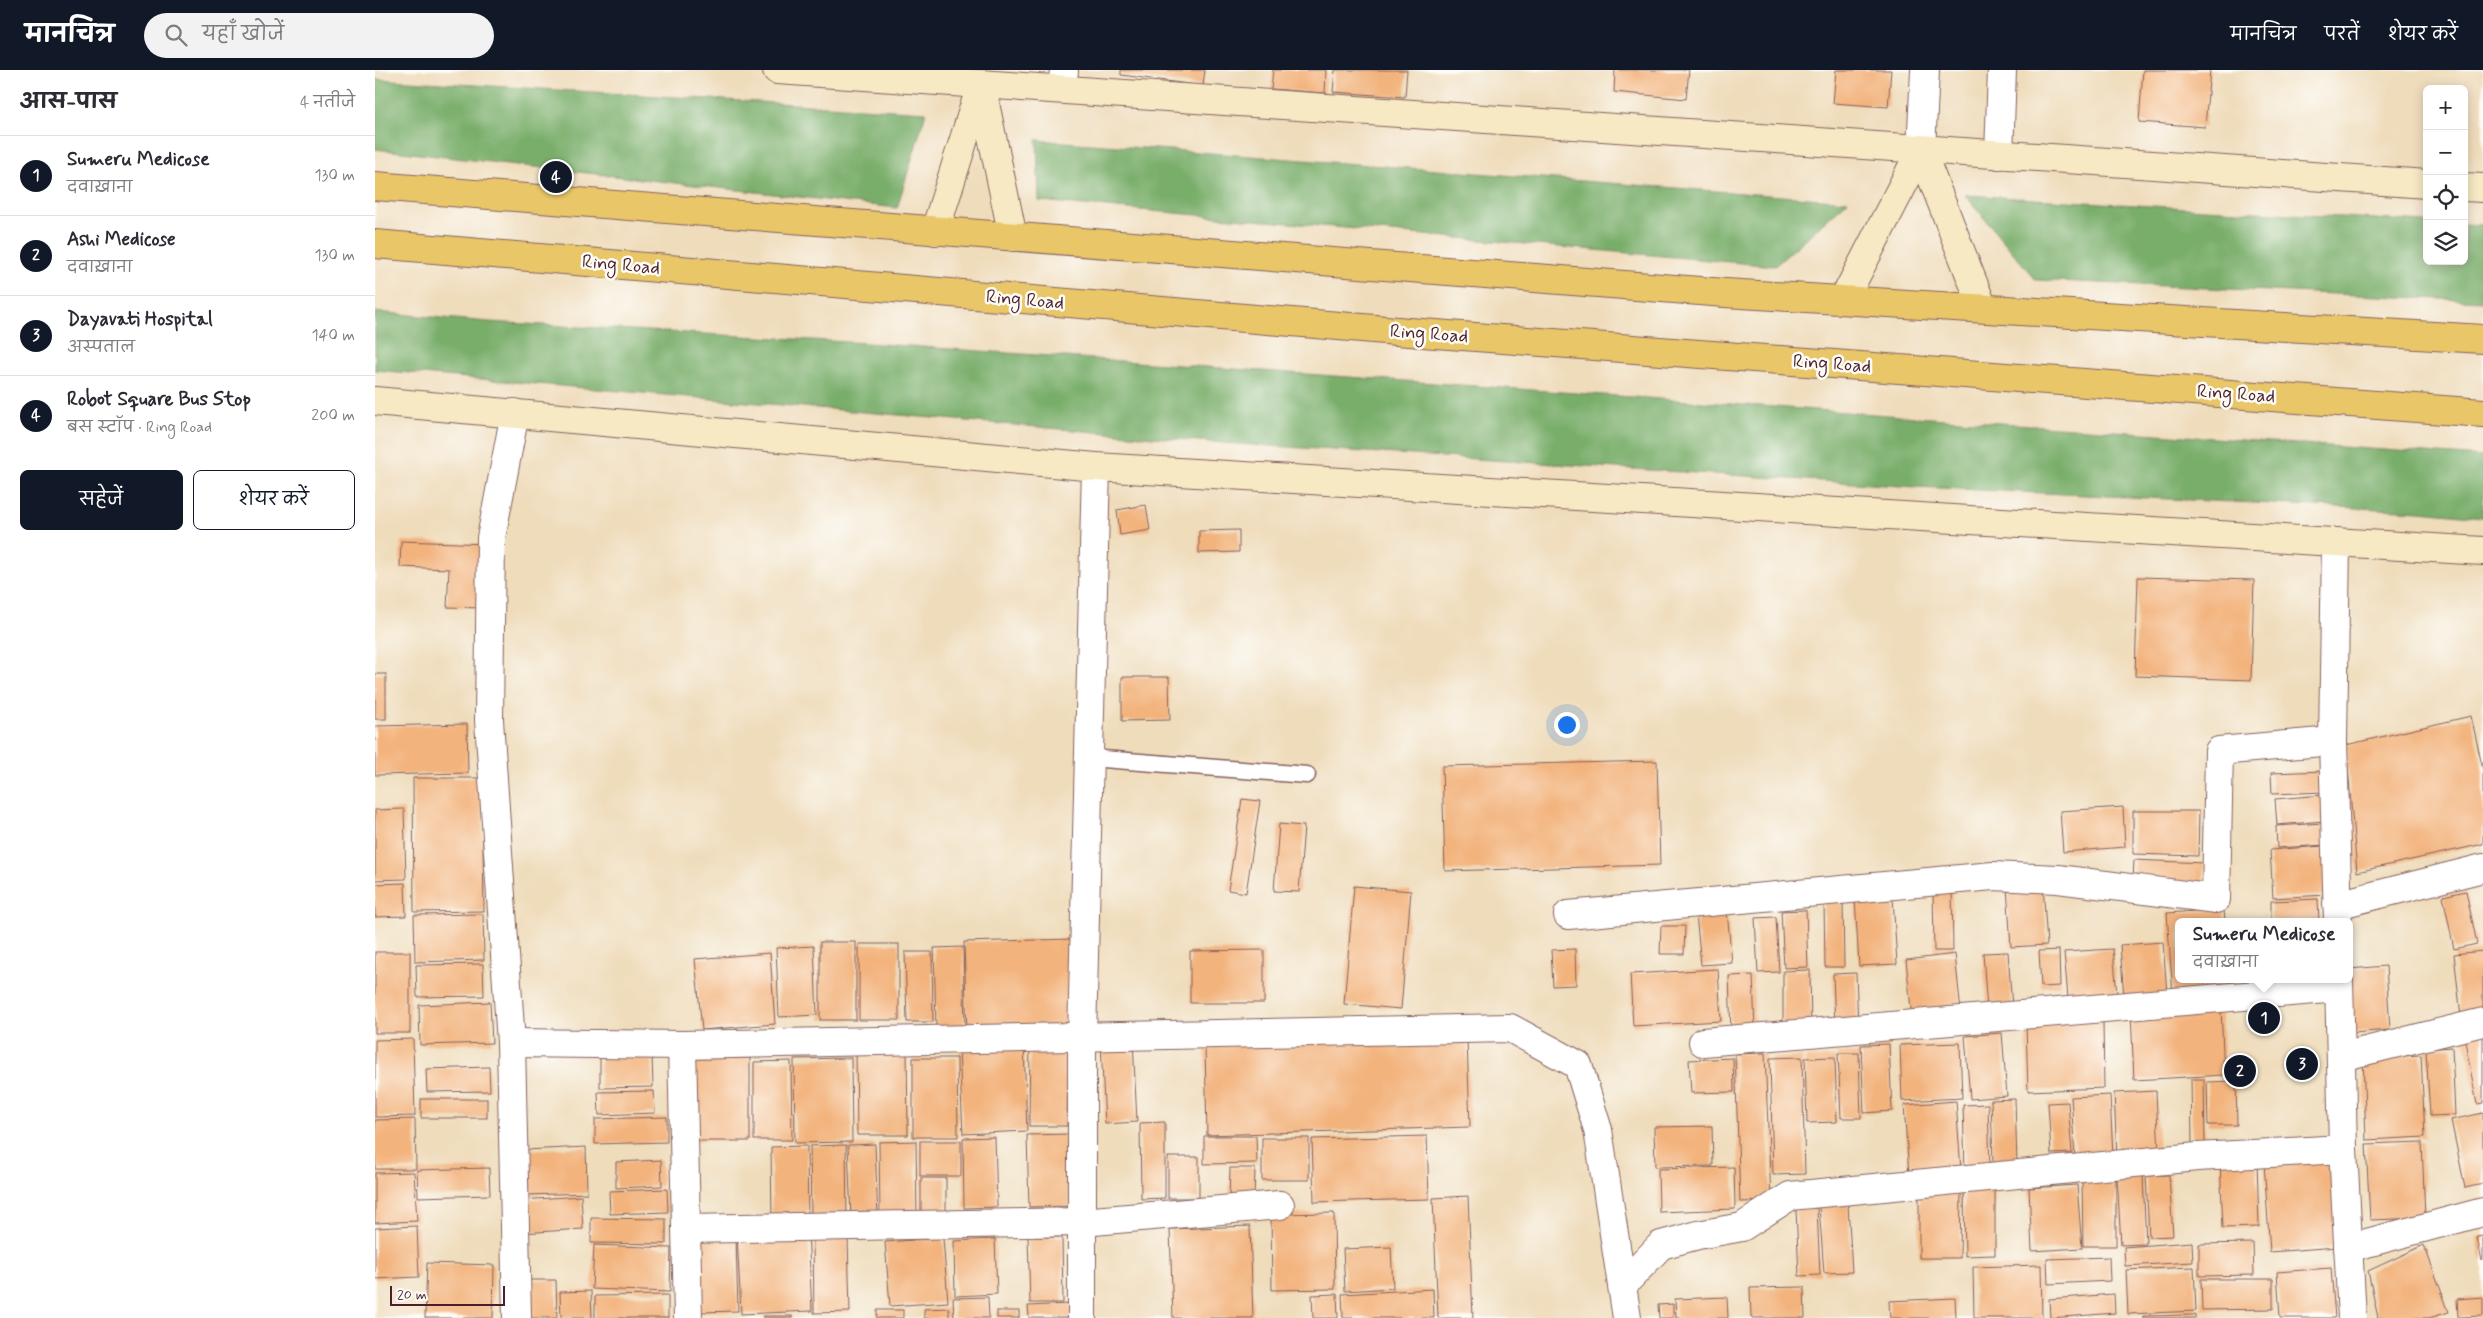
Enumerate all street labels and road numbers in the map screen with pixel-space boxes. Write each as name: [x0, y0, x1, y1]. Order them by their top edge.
street label: Ring Road: [581, 249, 661, 283]
street label: Ring Road: [985, 284, 1065, 318]
street label: Ring Road: [1389, 319, 1469, 351]
street label: Ring Road: [1792, 349, 1872, 381]
street label: Ring Road: [2196, 379, 2276, 411]

